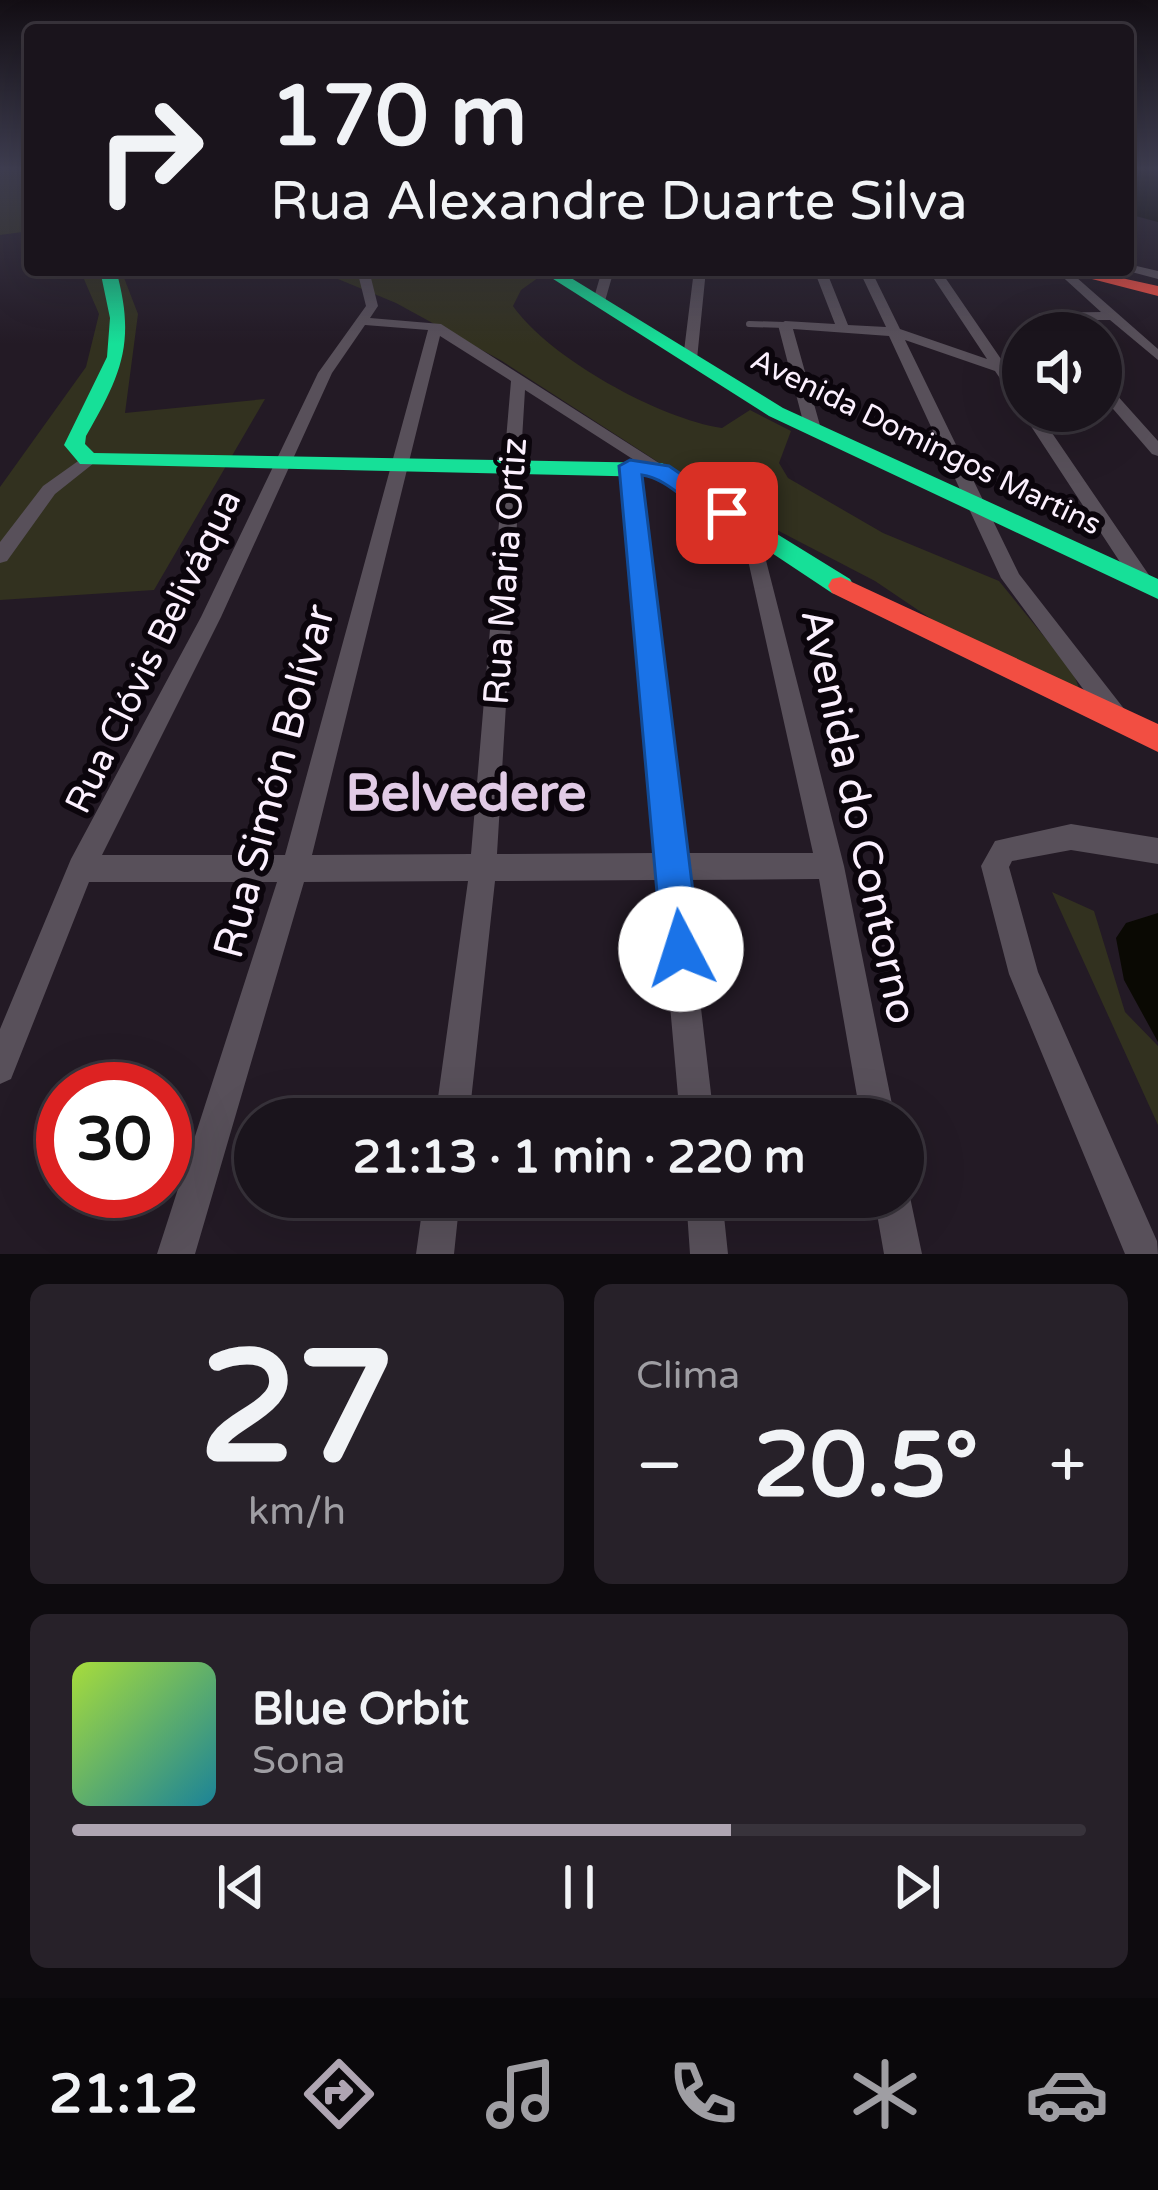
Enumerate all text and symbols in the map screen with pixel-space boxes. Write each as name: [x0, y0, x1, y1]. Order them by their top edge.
text: 170 m: [270, 67, 527, 168]
icon: right: [72, 72, 228, 228]
text: Rua Alexandre Duarte Silva: [270, 169, 968, 234]
map controls: [1002, 312, 1122, 432]
button: sound: [1002, 312, 1122, 432]
street label: Avenida Domingos Martins: [745, 341, 1107, 543]
street label: Rua Maria Ortiz: [475, 436, 536, 706]
pin: [676, 462, 778, 564]
icon: arrive: [694, 480, 760, 546]
street label: Rua Clóvis Beliváqua: [56, 483, 250, 820]
street label: Rua Simón Bolívar: [203, 599, 346, 964]
street label: Avenida do Contorno: [790, 604, 927, 1029]
district label: Belvedere: [346, 763, 586, 825]
position arrow: [618, 886, 744, 1012]
speed limit sign: 30: [36, 1062, 192, 1218]
text: 21:13 · 1 min · 220 m: [353, 1131, 805, 1185]
text: 27: [199, 1316, 395, 1504]
text: Clima: [636, 1352, 740, 1399]
text: 20.5°: [753, 1412, 979, 1521]
text: −: [636, 1426, 683, 1506]
text: +: [1049, 1426, 1086, 1506]
text: km/h: [248, 1488, 346, 1535]
text: Blue Orbit: [252, 1683, 469, 1737]
text: Sona: [252, 1737, 345, 1784]
icon: previous: [208, 1854, 274, 1920]
icon: pause: [546, 1854, 612, 1920]
icon: next: [884, 1854, 950, 1920]
icon: directions: [297, 2052, 381, 2136]
icon: music: [479, 2052, 563, 2136]
icon: phone: [661, 2052, 745, 2136]
icon: climate: [843, 2052, 927, 2136]
icon: car: [1025, 2052, 1109, 2136]
text: 21:12: [49, 2062, 199, 2127]

